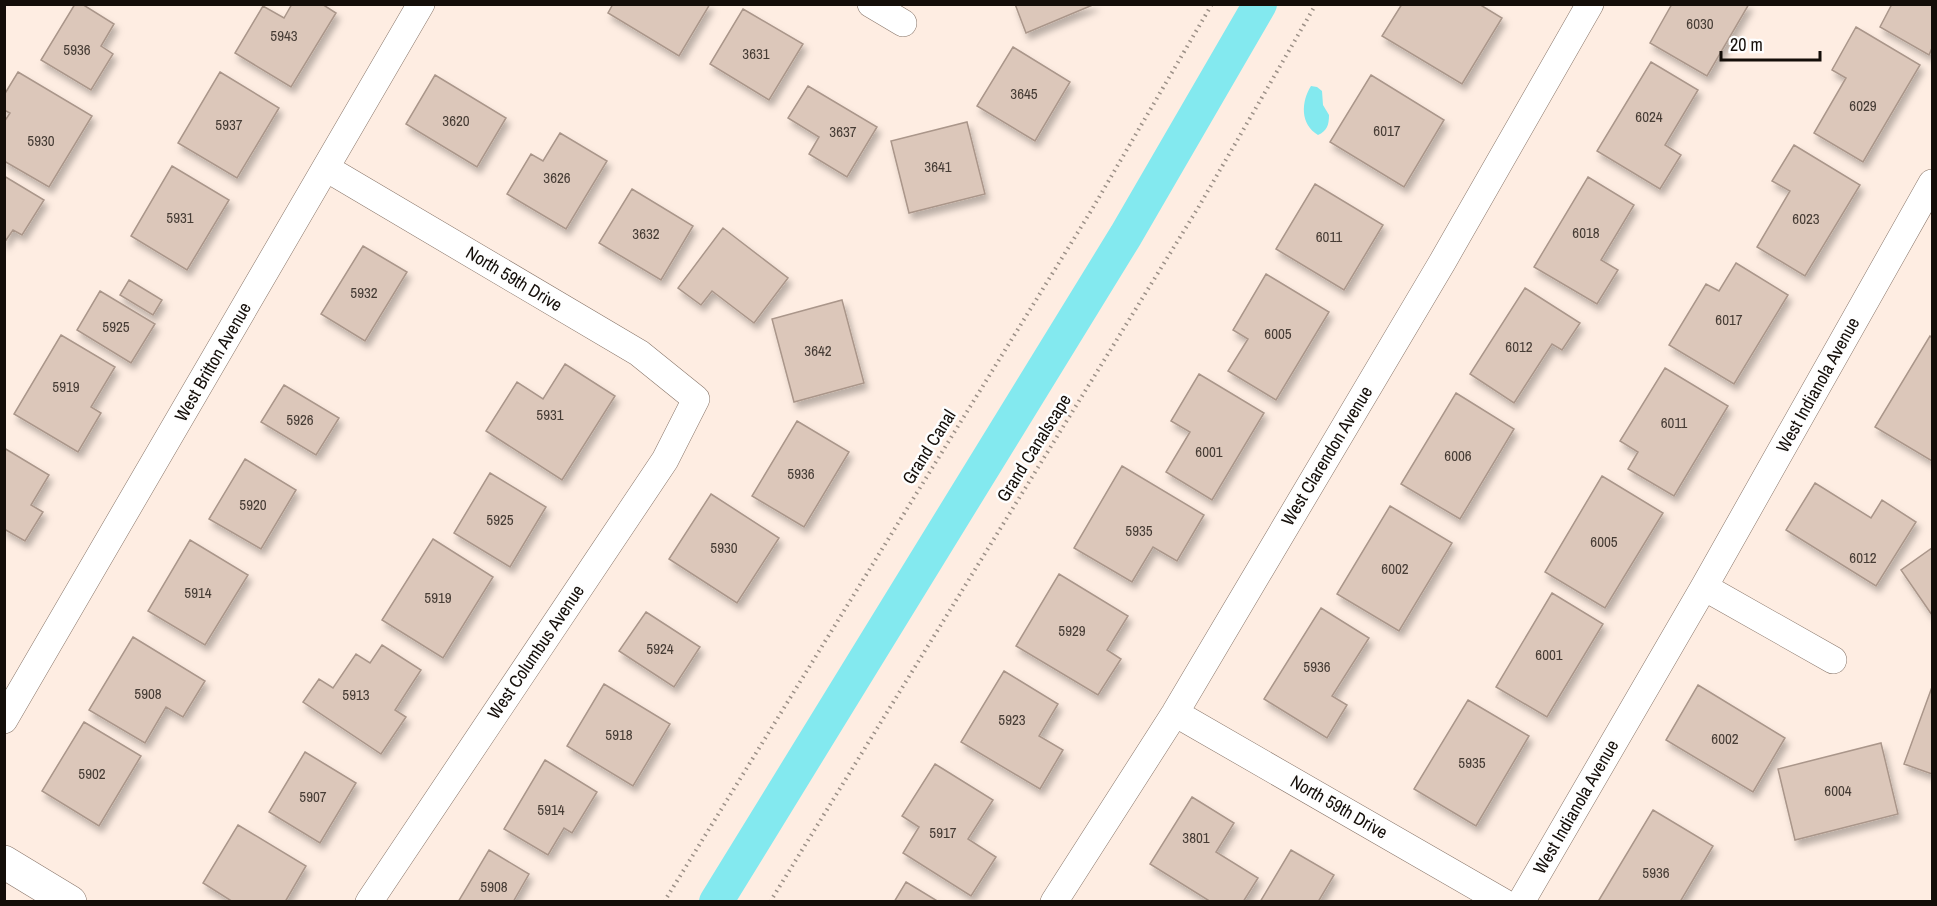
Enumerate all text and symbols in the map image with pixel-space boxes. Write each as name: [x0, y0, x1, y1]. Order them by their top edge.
house number: 6030: [1686, 13, 1714, 34]
scale bar: [1721, 24, 1820, 62]
house number: 5943: [270, 25, 298, 46]
text: 20 m: [1730, 32, 1763, 57]
house number: 5936: [63, 39, 91, 60]
house number: 3631: [742, 43, 770, 64]
house number: 3645: [1010, 83, 1038, 104]
house number: 6029: [1849, 95, 1877, 116]
house number: 6024: [1635, 106, 1663, 127]
house number: 3620: [442, 110, 470, 131]
house number: 5937: [215, 114, 243, 135]
house number: 6017: [1373, 120, 1401, 141]
house number: 3637: [829, 121, 857, 142]
house number: 5930: [27, 130, 55, 151]
house number: 3641: [924, 156, 952, 177]
house number: 3626: [543, 167, 571, 188]
house number: 5931: [166, 207, 194, 228]
house number: 6023: [1792, 208, 1820, 229]
house number: 6018: [1572, 222, 1600, 243]
house number: 3632: [632, 223, 660, 244]
house number: 6011: [1316, 226, 1342, 247]
street label: North 59th Drive: [461, 240, 567, 317]
house number: 5932: [350, 282, 378, 303]
street label: West Britton Avenue: [168, 297, 257, 426]
house number: 6017: [1715, 309, 1743, 330]
street label: West Indianola Avenue: [1770, 313, 1865, 457]
house number: 5925: [102, 316, 130, 337]
house number: 6005: [1264, 323, 1292, 344]
house number: 6012: [1505, 336, 1533, 357]
house number: 3642: [804, 340, 832, 361]
house number: 5919: [52, 376, 80, 397]
street label: West Clarendon Avenue: [1275, 381, 1378, 530]
street label: Grand Canalscape: [990, 389, 1077, 507]
house number: 5931: [536, 404, 564, 425]
street label: Grand Canal: [896, 405, 961, 489]
house number: 5926: [286, 409, 314, 430]
house number: 6011: [1661, 412, 1687, 433]
house number: 6001: [1195, 441, 1223, 462]
house number: 6006: [1444, 445, 1472, 466]
house number: 5936: [787, 463, 815, 484]
house number: 5920: [239, 494, 267, 515]
house number: 5925: [486, 509, 514, 530]
house number: 5935: [1125, 520, 1153, 541]
house number: 6005: [1590, 531, 1618, 552]
house number: 5930: [710, 537, 738, 558]
house number: 6012: [1849, 547, 1877, 568]
house number: 6002: [1381, 558, 1409, 579]
street label: West Columbus Avenue: [481, 580, 590, 724]
house number: 5914: [184, 582, 212, 603]
house number: 5919: [424, 587, 452, 608]
house number: 5929: [1058, 620, 1086, 641]
house number: 5924: [646, 638, 674, 659]
house number: 6001: [1535, 644, 1563, 665]
house number: 5936: [1303, 656, 1331, 677]
house number: 5908: [134, 683, 162, 704]
house number: 5913: [342, 684, 370, 705]
house number: 5923: [998, 709, 1026, 730]
house number: 5918: [605, 724, 633, 745]
house number: 6002: [1711, 728, 1739, 749]
street label: West Indianola Avenue: [1527, 735, 1624, 879]
house number: 5935: [1458, 752, 1486, 773]
house number: 5902: [78, 763, 106, 784]
street label: North 59th Drive: [1286, 769, 1392, 844]
house number: 6004: [1824, 780, 1852, 801]
house number: 5907: [299, 786, 327, 807]
house number: 5914: [537, 799, 565, 820]
house number: 5917: [929, 822, 957, 843]
house number: 3801: [1182, 827, 1210, 848]
house number: 5936: [1642, 862, 1670, 883]
house number: 5908: [480, 876, 508, 897]

